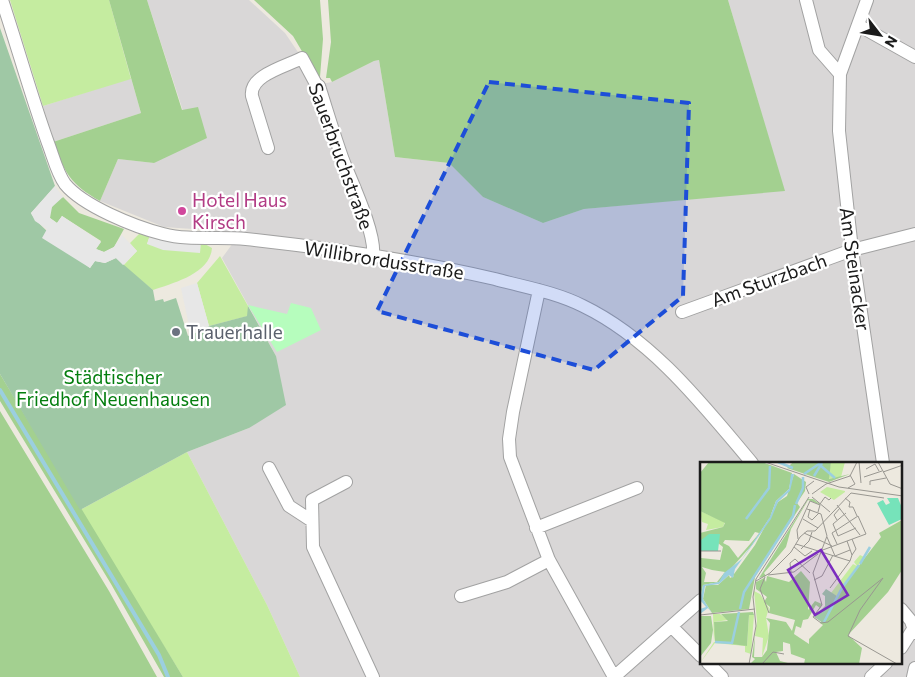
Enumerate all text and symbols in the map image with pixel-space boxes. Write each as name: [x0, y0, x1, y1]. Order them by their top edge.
north arrow: [855, 10, 905, 60]
text: N: [882, 33, 902, 51]
street label: Sauerbruchstraße: [304, 79, 379, 232]
place label: Hotel Haus Kirsch: [192, 188, 287, 233]
marker: Hotel Haus Kirsch: [176, 205, 188, 217]
street label: Am Steinacker: [835, 206, 876, 333]
street label: Willibrordusstraße: [303, 236, 466, 283]
street label: Am Sturzbach: [708, 248, 830, 311]
place label: Trauerhalle: [186, 320, 283, 343]
marker: Trauerhalle: [170, 326, 182, 338]
park label: Städtischer Friedhof Neuenhausen: [16, 365, 210, 410]
inset map: [700, 462, 902, 664]

